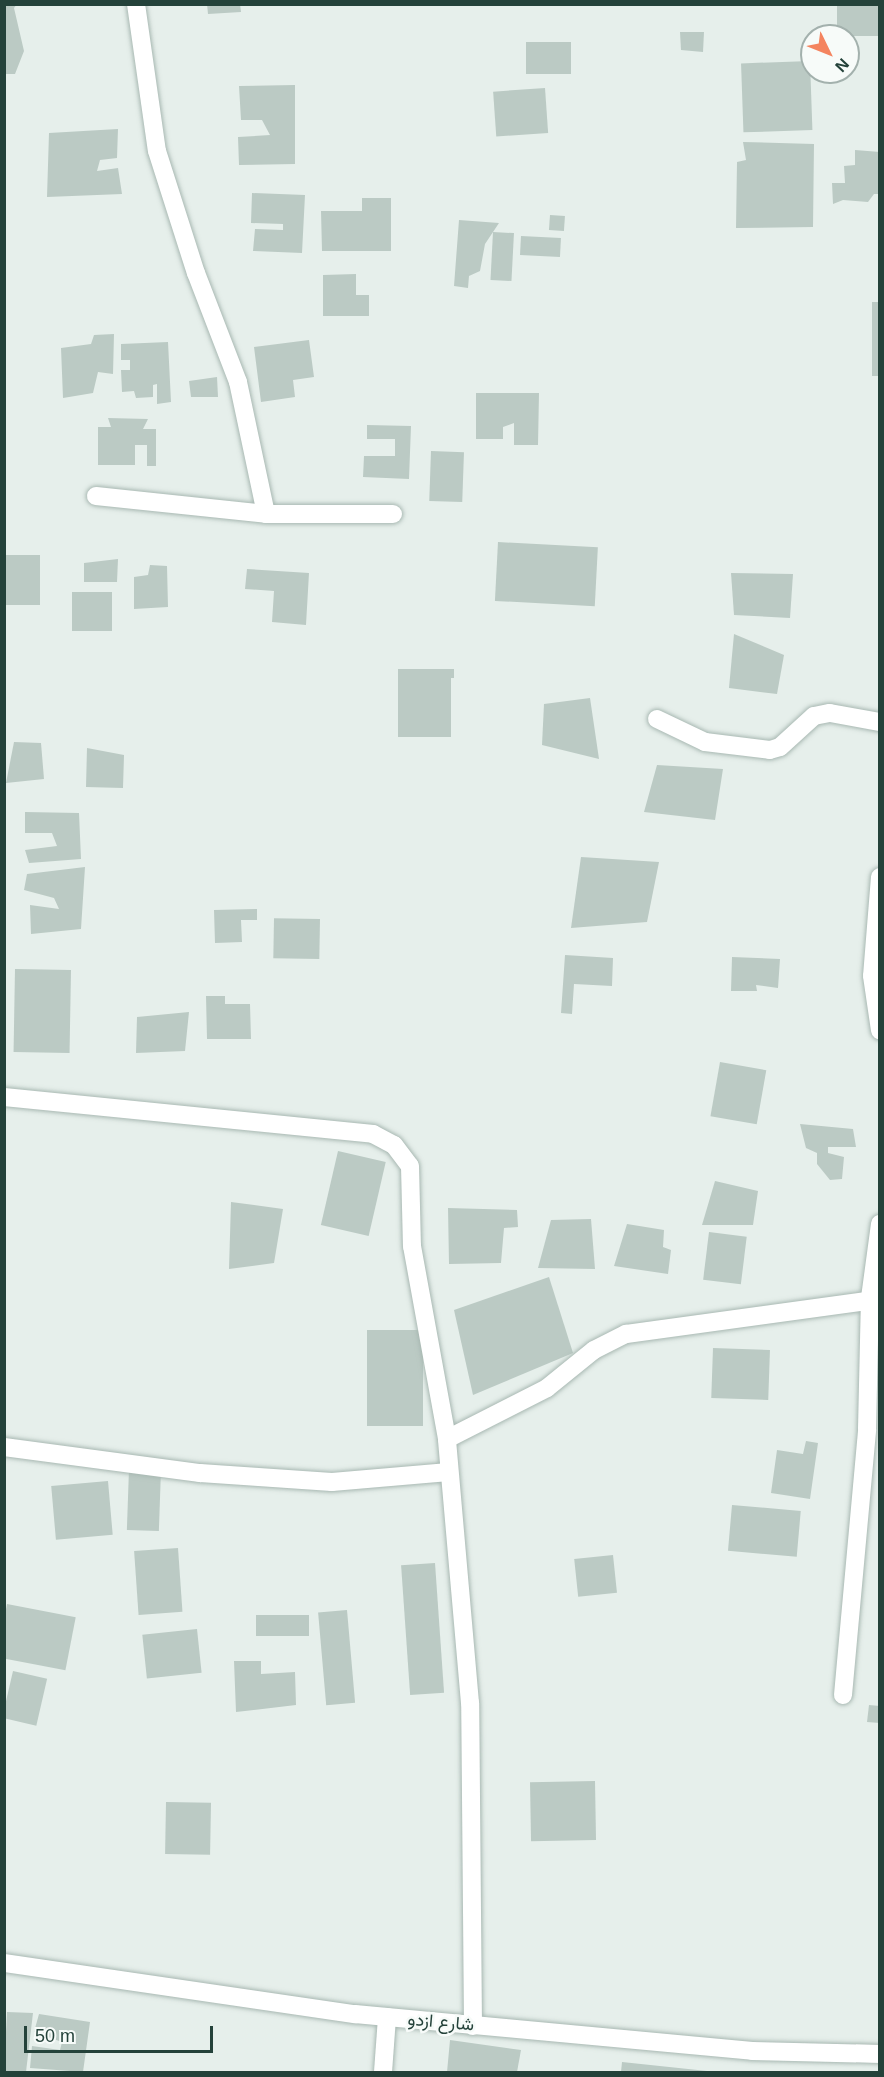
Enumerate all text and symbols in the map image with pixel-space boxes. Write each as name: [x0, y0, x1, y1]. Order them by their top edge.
north arrow: [800, 24, 860, 84]
text: N: [832, 55, 852, 75]
street label: شارع ازدو: [407, 2008, 475, 2036]
scale bar: [27, 2014, 216, 2052]
text: 50 m: [35, 2026, 75, 2046]

